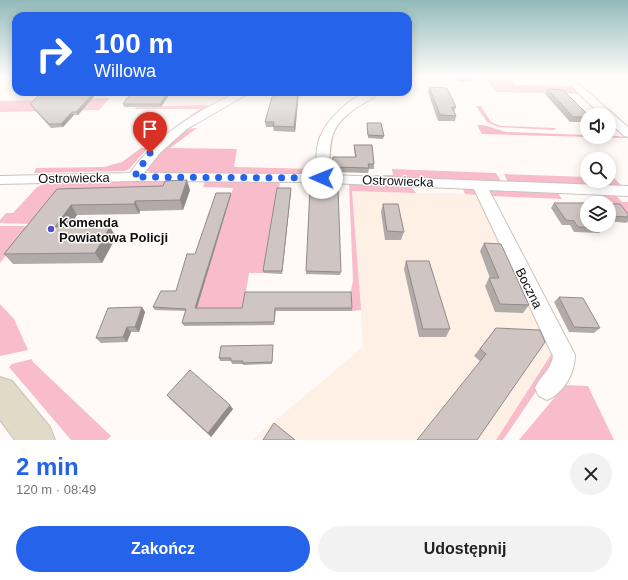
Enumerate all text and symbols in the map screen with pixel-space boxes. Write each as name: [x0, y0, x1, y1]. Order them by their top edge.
icon: right: [28, 28, 80, 80]
text: 100 m: [94, 28, 173, 59]
text: Willowa: [94, 61, 156, 81]
map controls: [580, 108, 616, 232]
button: sound: [580, 108, 616, 144]
pin: [133, 112, 167, 153]
icon: arrive: [139, 118, 161, 140]
button: search: [580, 152, 616, 188]
position arrow: [301, 157, 343, 199]
street label: Ostrowiecka: [38, 170, 111, 186]
street label: Ostrowiecka: [362, 172, 435, 190]
button: layers: [580, 196, 616, 232]
place label: Komenda Powiatowa Policji: [59, 215, 168, 245]
marker: Komenda Powiatowa Policji: [46, 224, 56, 234]
street label: Boczna: [512, 265, 546, 311]
text: 2 min: [16, 453, 79, 480]
button: close: [570, 453, 612, 495]
text: 120 m · 08:49: [16, 482, 96, 497]
button: Zakończ: [16, 526, 310, 572]
button: Udostępnij: [318, 526, 612, 572]

